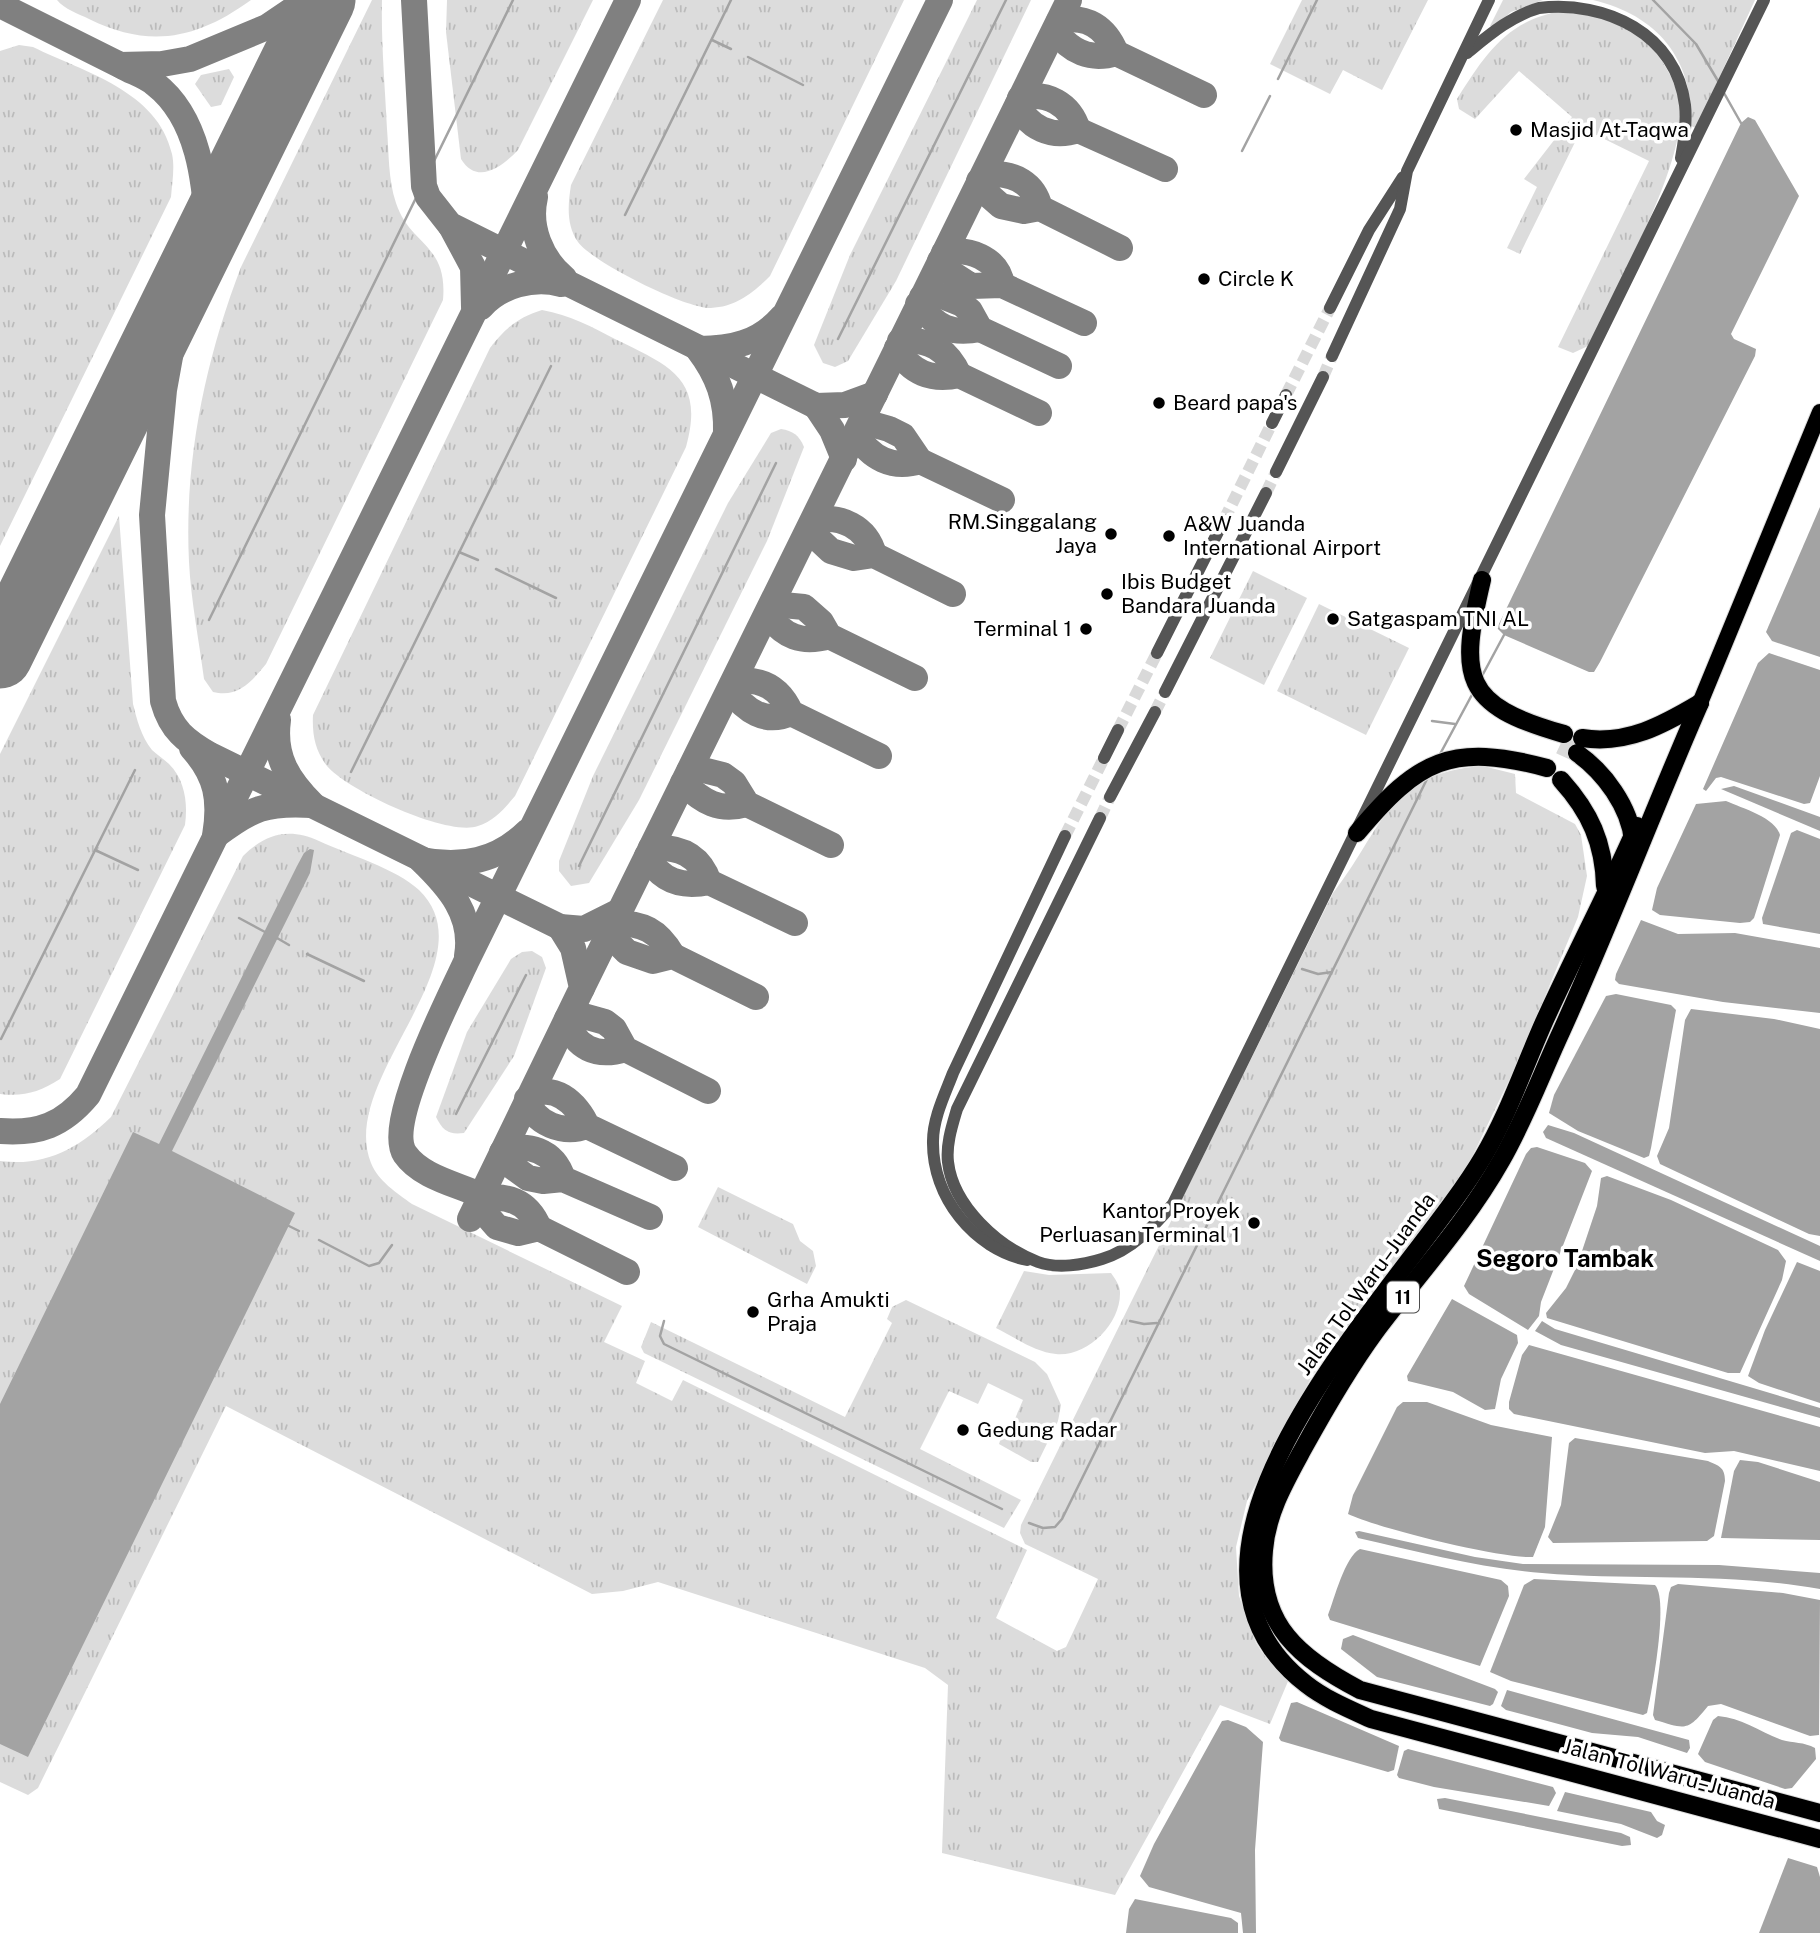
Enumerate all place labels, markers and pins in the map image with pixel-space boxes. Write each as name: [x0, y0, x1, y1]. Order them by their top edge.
place label: Masjid At-Taqwa: [1530, 117, 1689, 142]
marker: Masjid At-Taqwa: [1508, 122, 1524, 138]
place label: Circle K: [1218, 266, 1294, 291]
marker: Circle K: [1196, 271, 1212, 287]
place label: Beard papa's: [1173, 390, 1297, 415]
marker: Beard papa's: [1151, 395, 1167, 411]
place label: RM.Singgalang Jaya: [948, 509, 1097, 558]
place label: A&W Juanda International Airport: [1183, 511, 1381, 560]
marker: RM.Singgalang Jaya: [1103, 526, 1119, 542]
marker: A&W Juanda International Airport: [1161, 528, 1177, 544]
place label: Ibis Budget Bandara Juanda: [1121, 569, 1276, 618]
marker: Ibis Budget Bandara Juanda: [1099, 586, 1115, 602]
place label: Satgaspam TNI AL: [1347, 606, 1529, 631]
marker: Satgaspam TNI AL: [1325, 611, 1341, 627]
place label: Terminal 1: [974, 616, 1072, 641]
marker: Terminal 1: [1078, 621, 1094, 637]
place label: Kantor Proyek Perluasan Terminal 1: [1039, 1198, 1240, 1247]
marker: Kantor Proyek Perluasan Terminal 1: [1246, 1215, 1262, 1231]
place label: Grha Amukti Praja: [767, 1287, 890, 1336]
marker: Grha Amukti Praja: [745, 1304, 761, 1320]
place label: Gedung Radar: [977, 1417, 1117, 1442]
marker: Gedung Radar: [955, 1422, 971, 1438]

